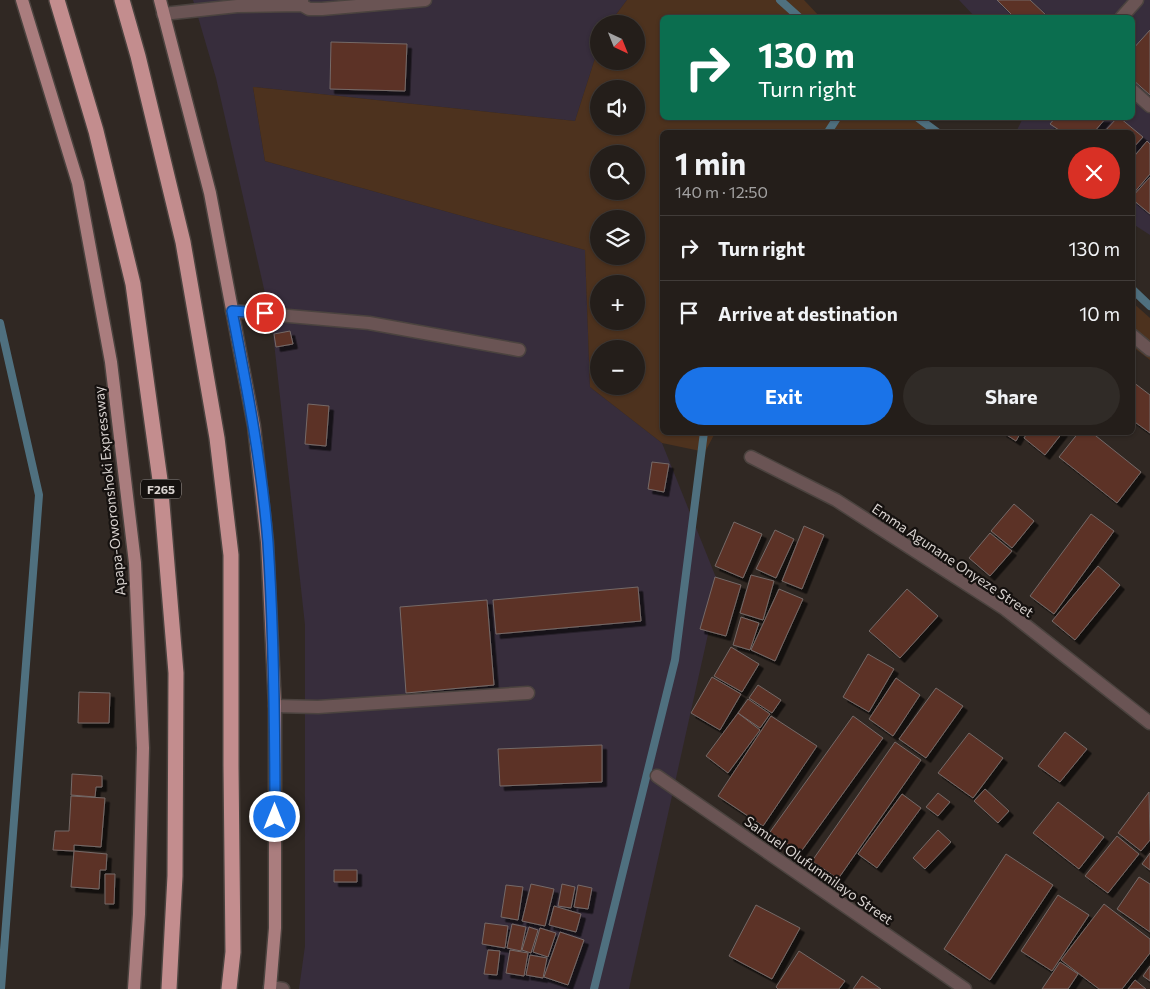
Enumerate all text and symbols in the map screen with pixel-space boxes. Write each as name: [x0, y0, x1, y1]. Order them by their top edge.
north arrow: [590, 15, 645, 70]
map controls: [590, 15, 645, 395]
text: 130 m: [758, 32, 855, 75]
icon: right: [675, 35, 740, 100]
text: Turn right: [758, 75, 856, 102]
button: sound: [590, 80, 645, 135]
text: 1 min: [675, 144, 746, 181]
button: search: [590, 145, 645, 200]
button: close: [1068, 147, 1120, 199]
text: 140 m · 12:50: [675, 182, 768, 201]
button: layers: [590, 210, 645, 265]
icon: right: [675, 234, 703, 262]
text: Turn right: [718, 237, 805, 260]
text: 130 m: [1068, 237, 1120, 260]
button: +: [590, 275, 645, 330]
pin: [244, 292, 286, 334]
icon: arrive: [251, 299, 279, 327]
icon: arrive: [675, 299, 703, 327]
text: Arrive at destination: [718, 302, 898, 325]
text: 10 m: [1079, 302, 1120, 325]
button: −: [590, 340, 645, 395]
button: Exit: [675, 367, 893, 425]
button: Share: [903, 367, 1120, 425]
street label: Apapa-Oworonshoki Expressway: [90, 385, 128, 597]
road number: F265: [141, 479, 181, 498]
street label: Emma Agunane Onyeze Street: [869, 499, 1037, 621]
position arrow: [248, 790, 300, 842]
street label: Samuel Olufunmilayo Street: [741, 812, 897, 928]

